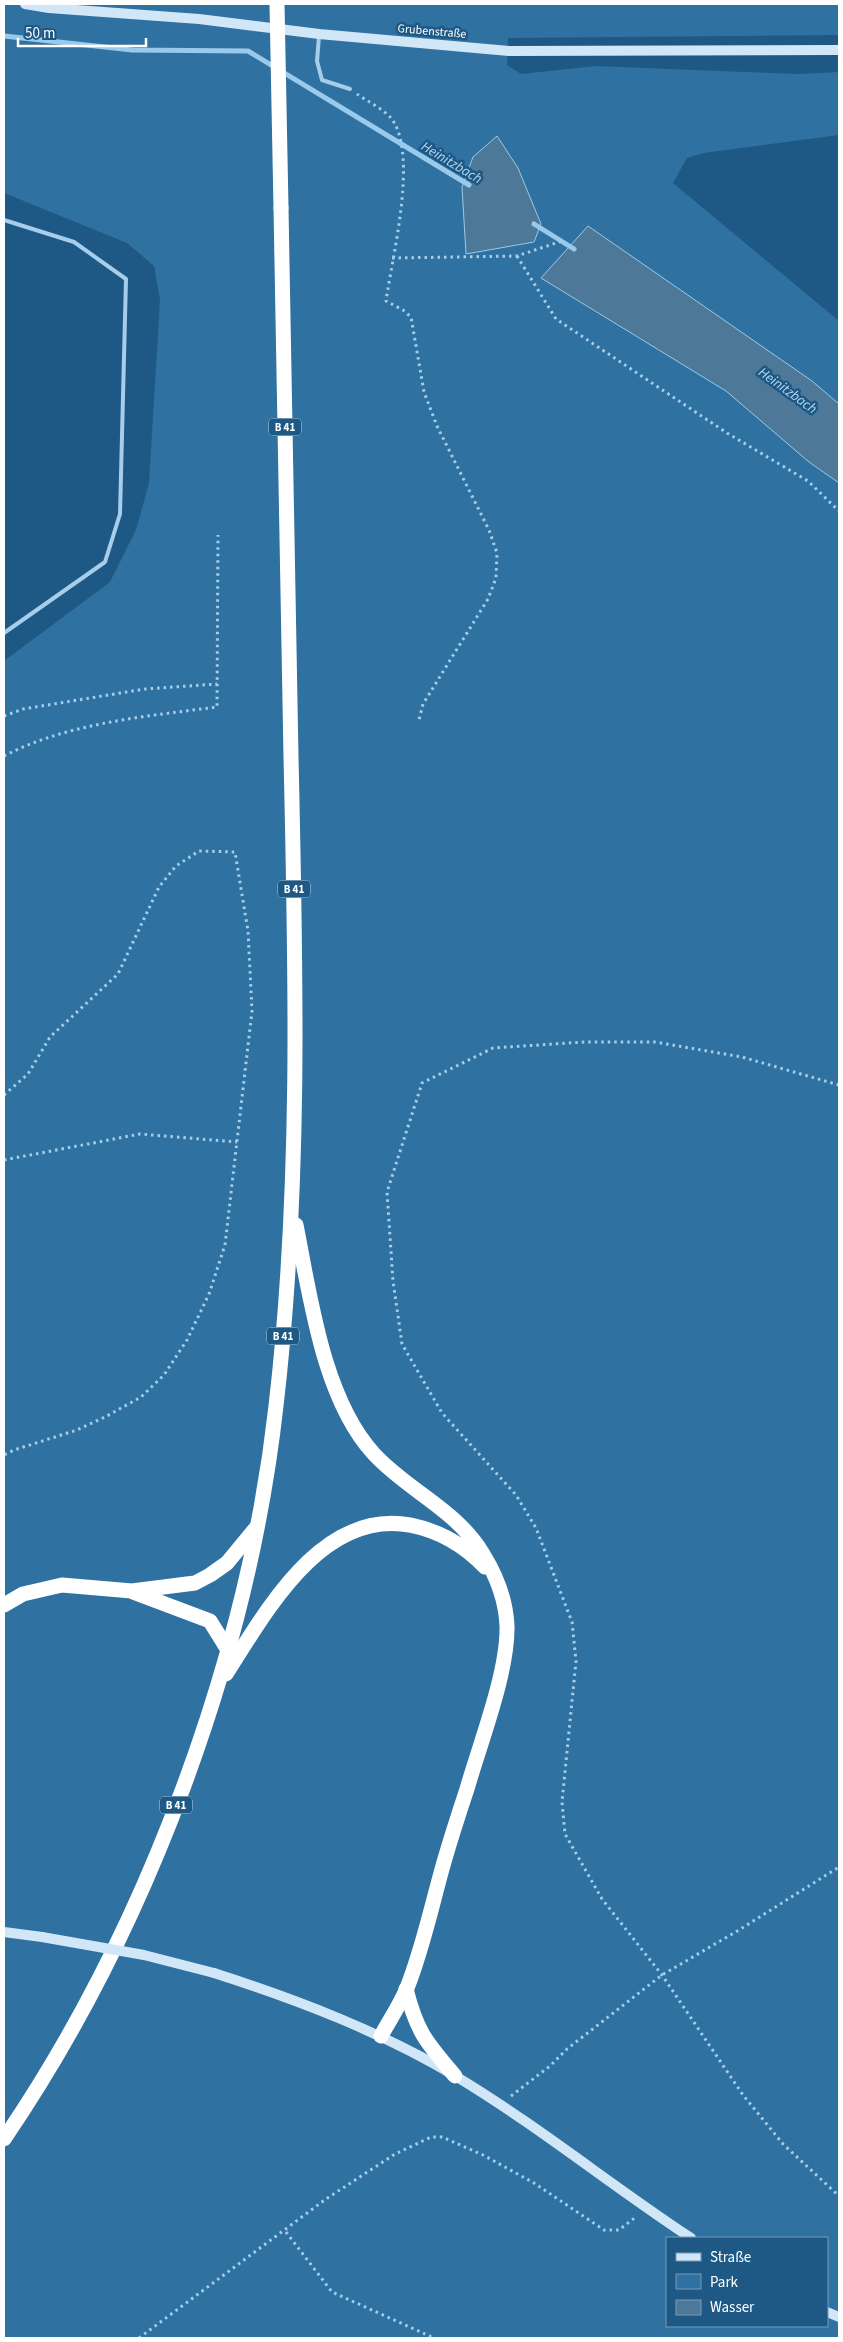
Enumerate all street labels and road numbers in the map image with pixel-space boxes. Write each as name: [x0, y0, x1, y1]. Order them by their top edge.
street label: Grubenstraße: [397, 20, 467, 43]
road number: B 41: [269, 418, 301, 436]
road number: B 41: [278, 881, 310, 898]
road number: B 41: [267, 1328, 299, 1344]
road number: B 41: [160, 1796, 192, 1814]

